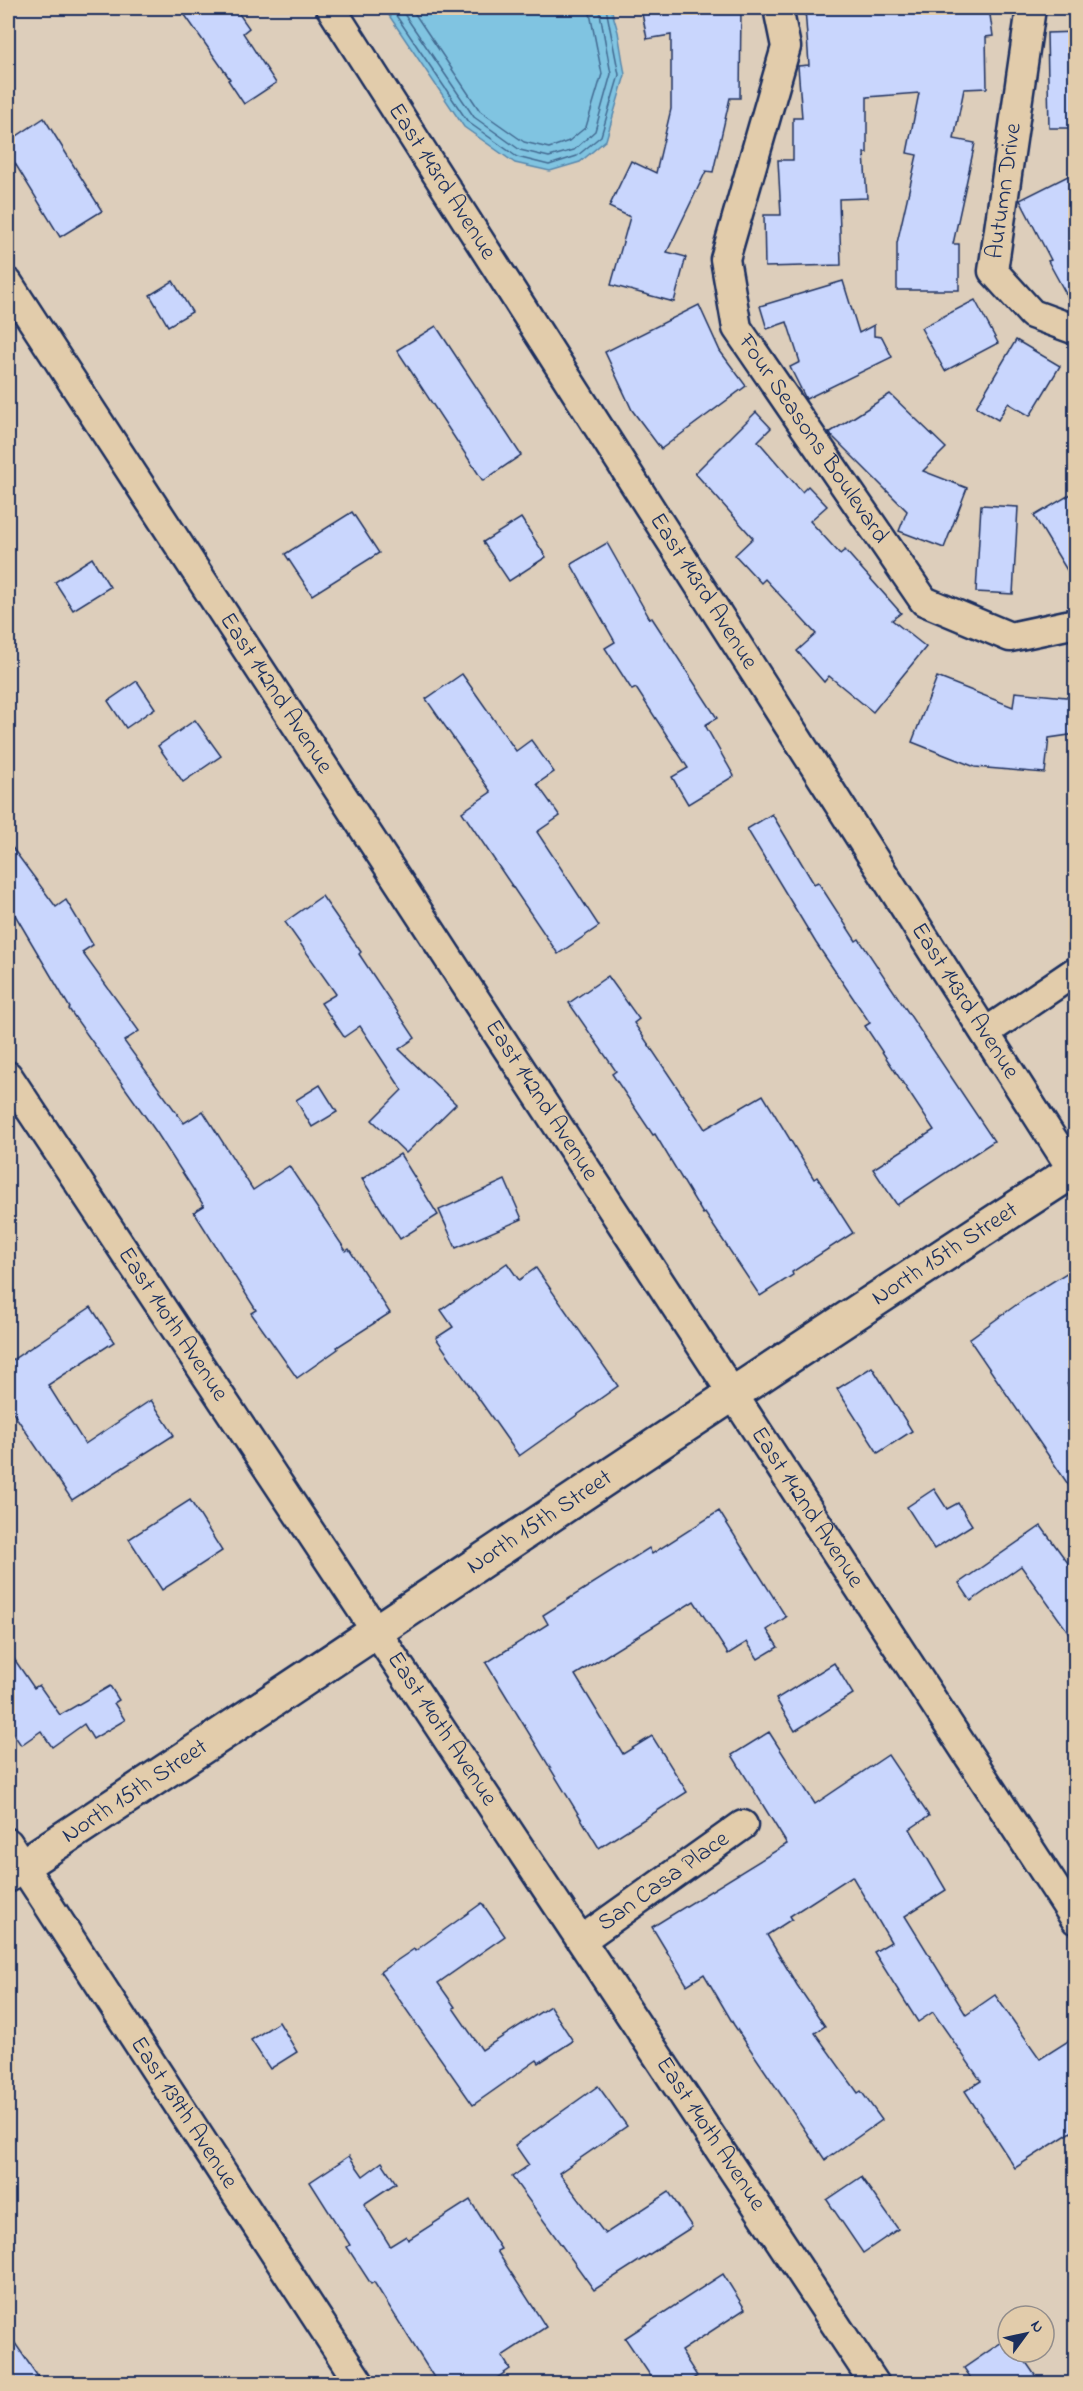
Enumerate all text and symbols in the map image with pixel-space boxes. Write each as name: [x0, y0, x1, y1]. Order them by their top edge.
street label: East 143rd Avenue: [379, 96, 505, 267]
street label: Autumn Drive: [978, 121, 1032, 261]
street label: Four Seasons Boulevard: [728, 326, 898, 551]
street label: East 143rd Avenue: [640, 506, 766, 677]
street label: East 142nd Avenue: [210, 606, 341, 781]
street label: East 143rd Avenue: [901, 916, 1028, 1087]
street label: East 142nd Avenue: [476, 1013, 607, 1188]
street label: North 15th Street: [865, 1193, 1025, 1315]
street label: East 140th Avenue: [108, 1240, 237, 1409]
street label: East 142nd Avenue: [741, 1420, 873, 1595]
street label: North 15th Street: [460, 1461, 620, 1584]
street label: East 140th Avenue: [378, 1645, 506, 1813]
street label: North 15th Street: [55, 1730, 215, 1853]
street label: San Casa Place: [591, 1822, 737, 1941]
street label: East 139th Avenue: [121, 2030, 246, 2196]
street label: East 140th Avenue: [646, 2050, 775, 2219]
north arrow: [996, 2304, 1056, 2364]
text: N: [1024, 2316, 1050, 2338]

